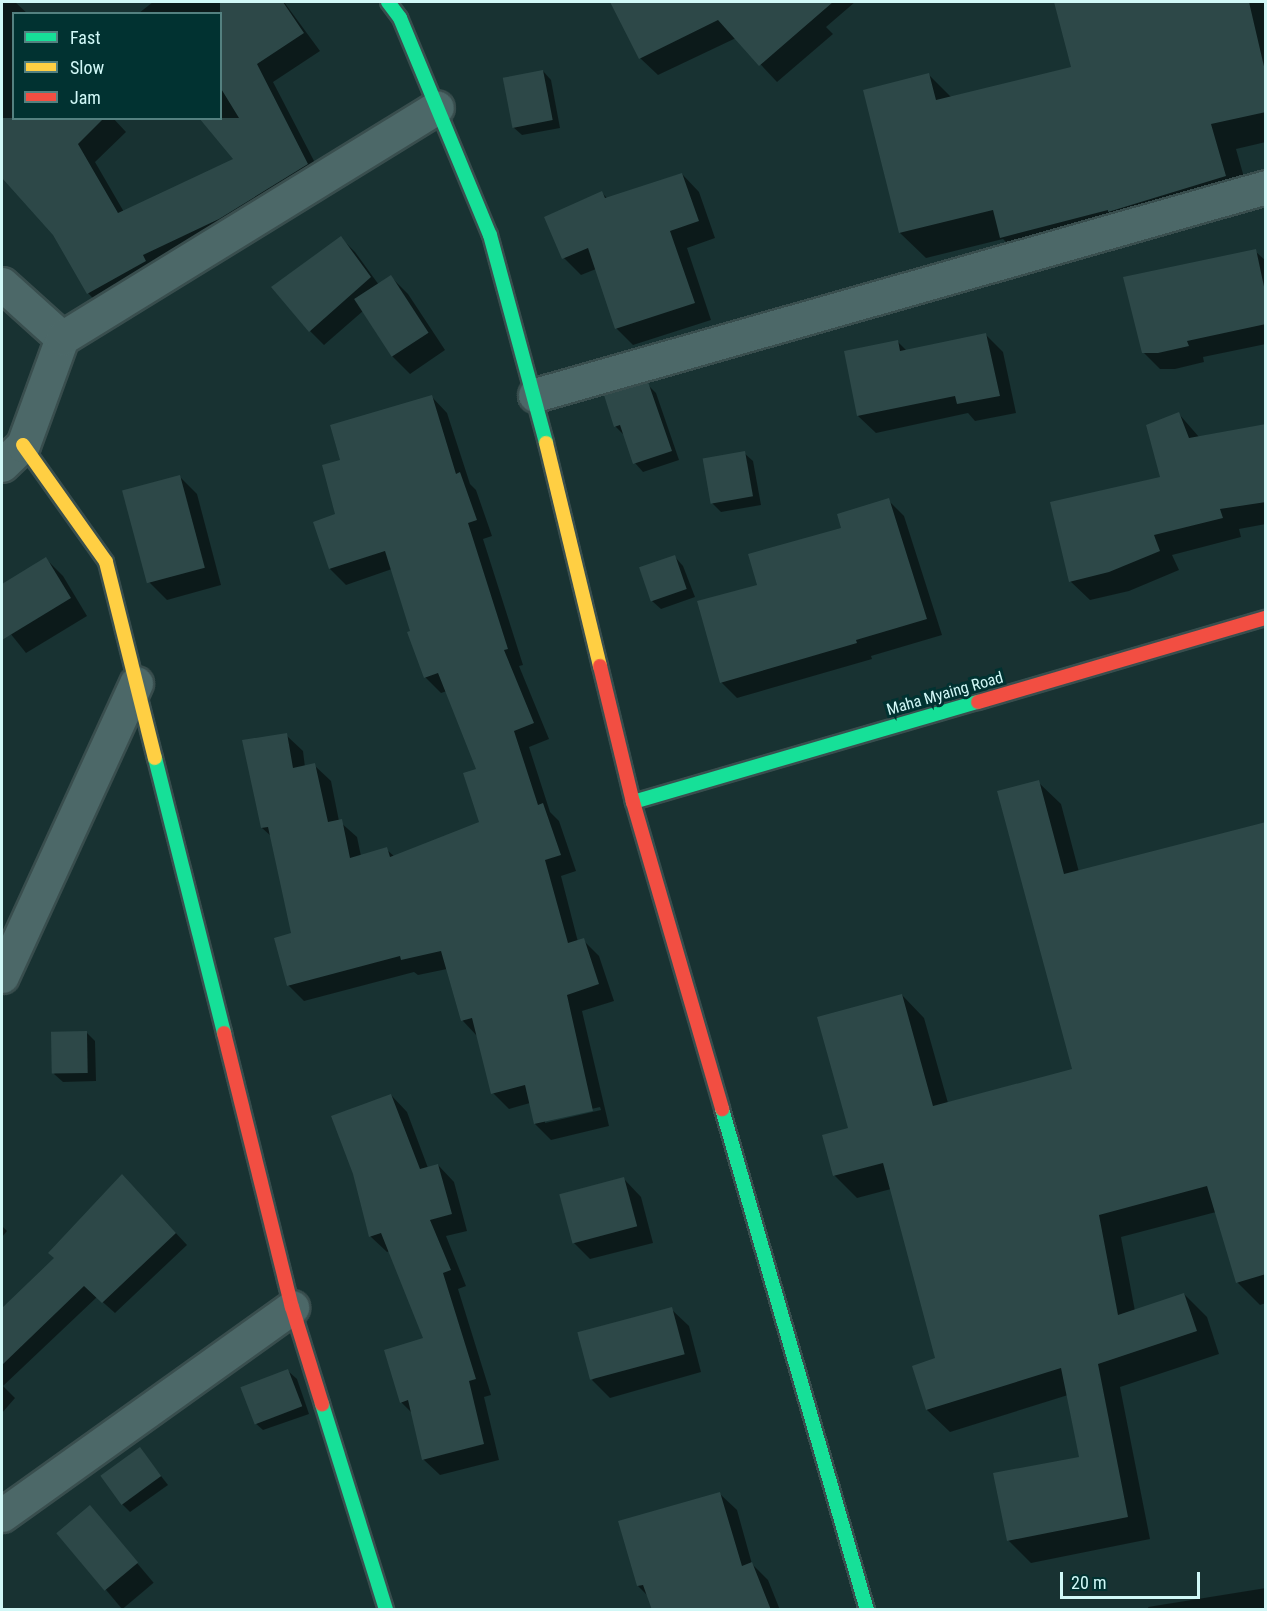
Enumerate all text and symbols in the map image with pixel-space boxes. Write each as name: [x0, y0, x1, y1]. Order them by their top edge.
legend: [12, 12, 222, 120]
text: Fast: [70, 27, 101, 48]
text: Slow: [70, 57, 104, 78]
text: Jam: [70, 87, 101, 108]
street label: Maha Myaing Road: [885, 668, 1005, 720]
scale bar: [1063, 1560, 1202, 1598]
text: 20 m: [1071, 1572, 1106, 1593]

